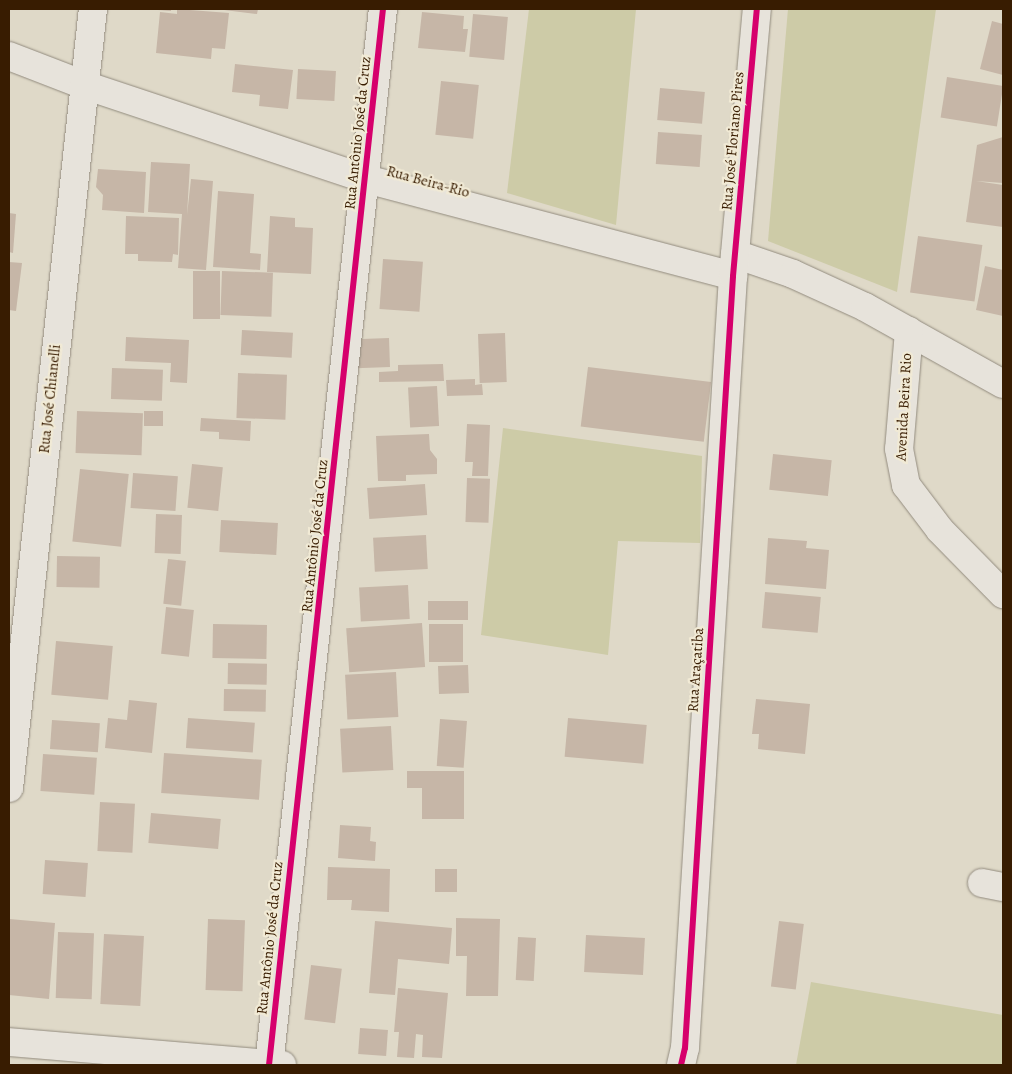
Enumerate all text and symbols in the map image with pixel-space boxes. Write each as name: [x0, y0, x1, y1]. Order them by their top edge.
street label: Rua Antônio José da Cruz: [341, 55, 375, 211]
street label: Rua José Floriano Pires: [718, 71, 748, 211]
street label: Rua Beira-Rio: [385, 162, 471, 202]
street label: Rua José Chianelli: [35, 344, 65, 454]
street label: Avenida Beira Rio: [892, 353, 916, 461]
street label: Rua Antônio José da Cruz: [298, 458, 332, 614]
street label: Rua Araçatiba: [684, 627, 708, 713]
street label: Rua Antônio José da Cruz: [253, 860, 287, 1016]

